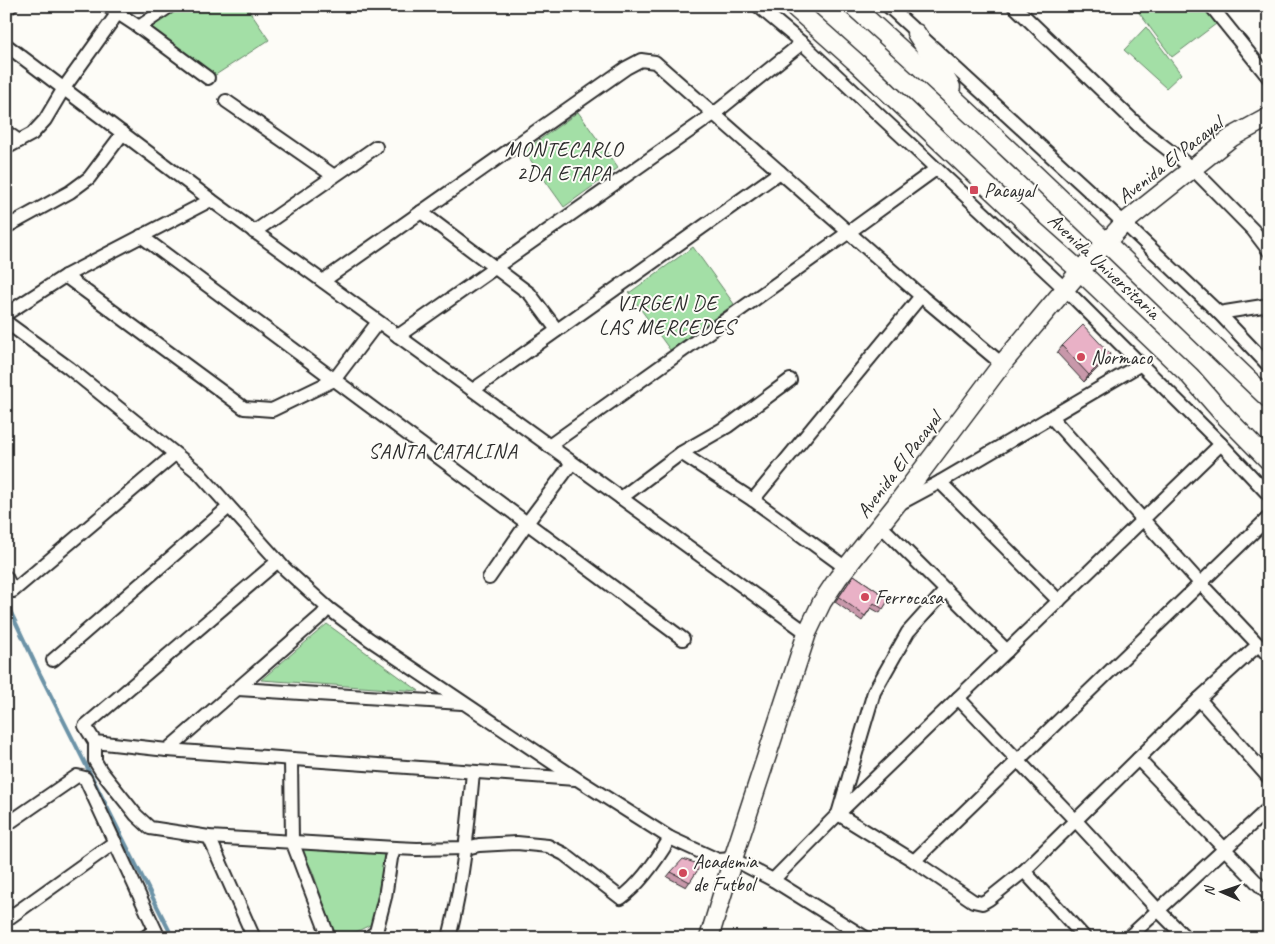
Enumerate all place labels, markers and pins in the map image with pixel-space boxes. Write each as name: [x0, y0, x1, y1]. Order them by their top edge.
place label: Pacayal: [984, 178, 1038, 203]
marker: Pacayal: [968, 184, 980, 196]
place label: Normaco: [1091, 345, 1153, 370]
marker: Normaco: [1075, 351, 1087, 363]
place label: Ferrocasa: [875, 585, 944, 610]
marker: Ferrocasa: [859, 591, 871, 603]
place label: Academia de Futbol: [693, 849, 758, 897]
marker: Academia de Futbol: [677, 867, 689, 879]

